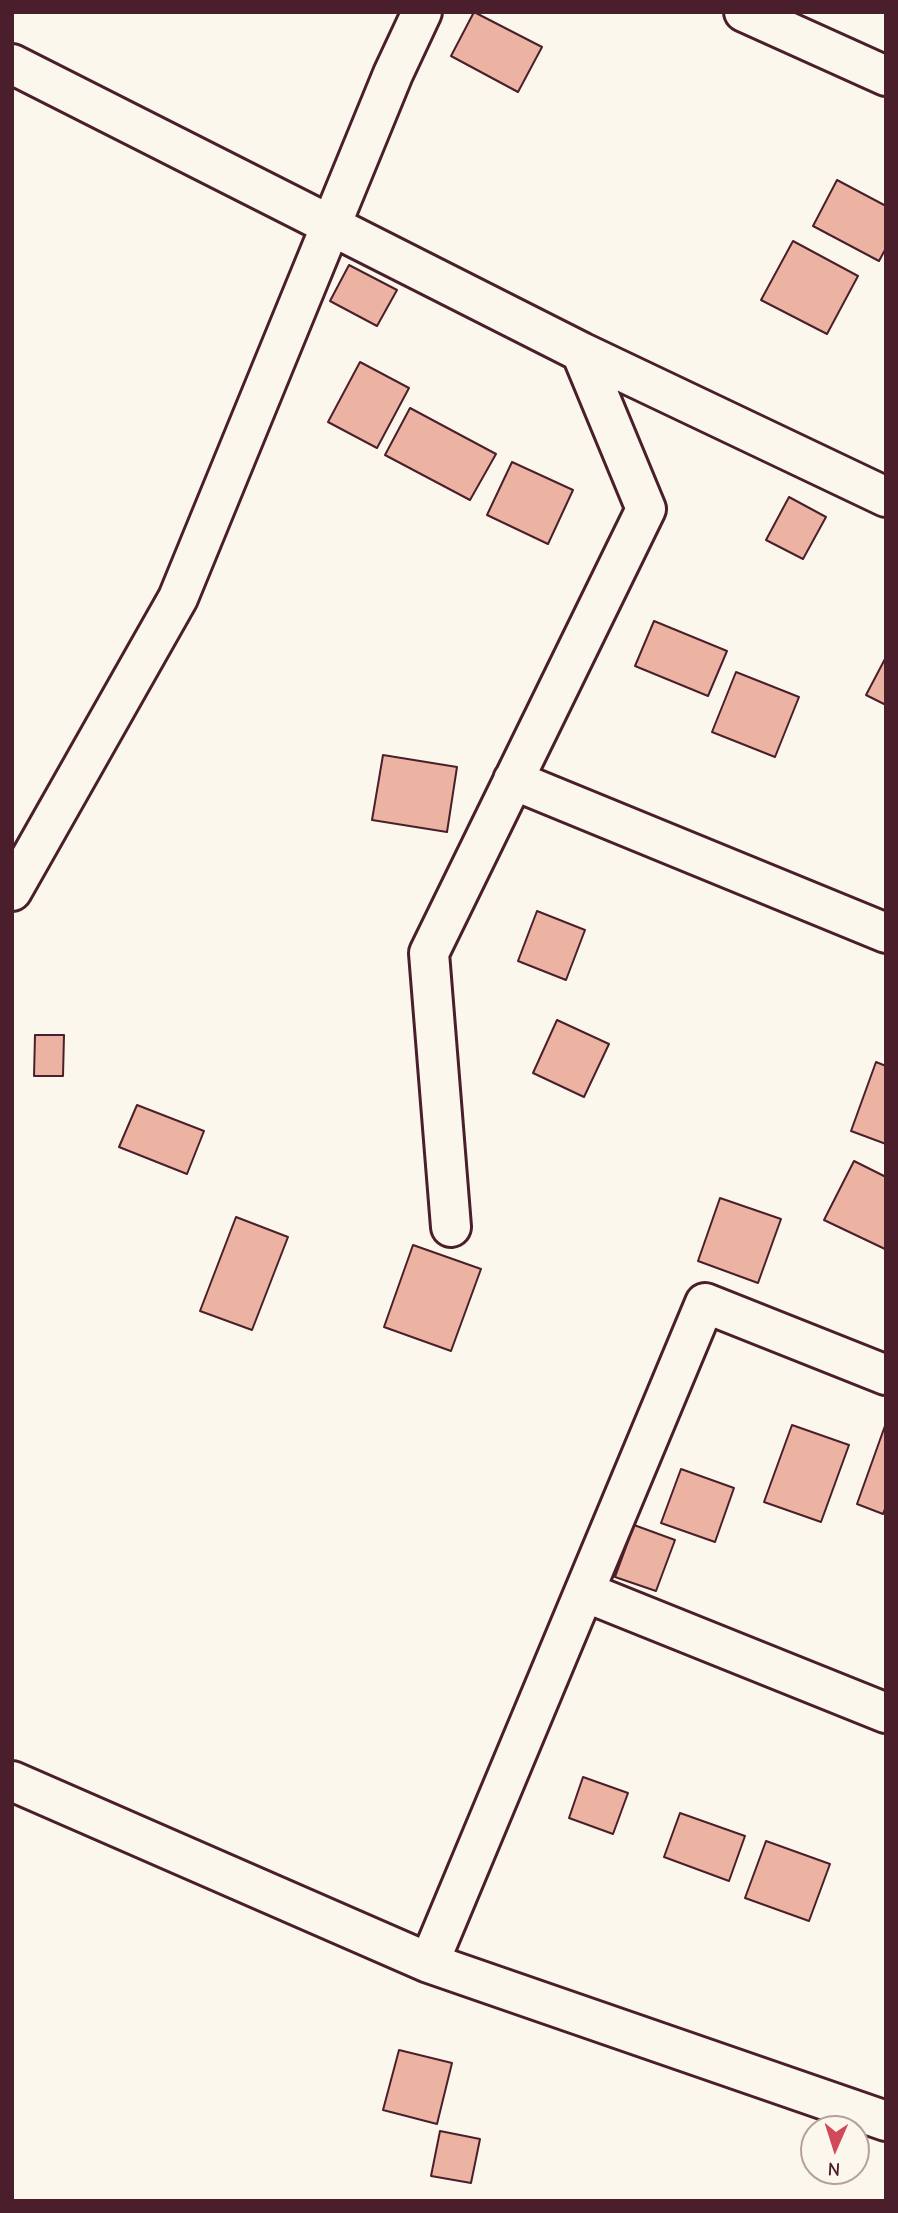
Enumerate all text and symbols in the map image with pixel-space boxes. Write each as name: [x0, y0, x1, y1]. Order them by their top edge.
north arrow: [800, 2115, 870, 2185]
text: N: [827, 2158, 841, 2180]

